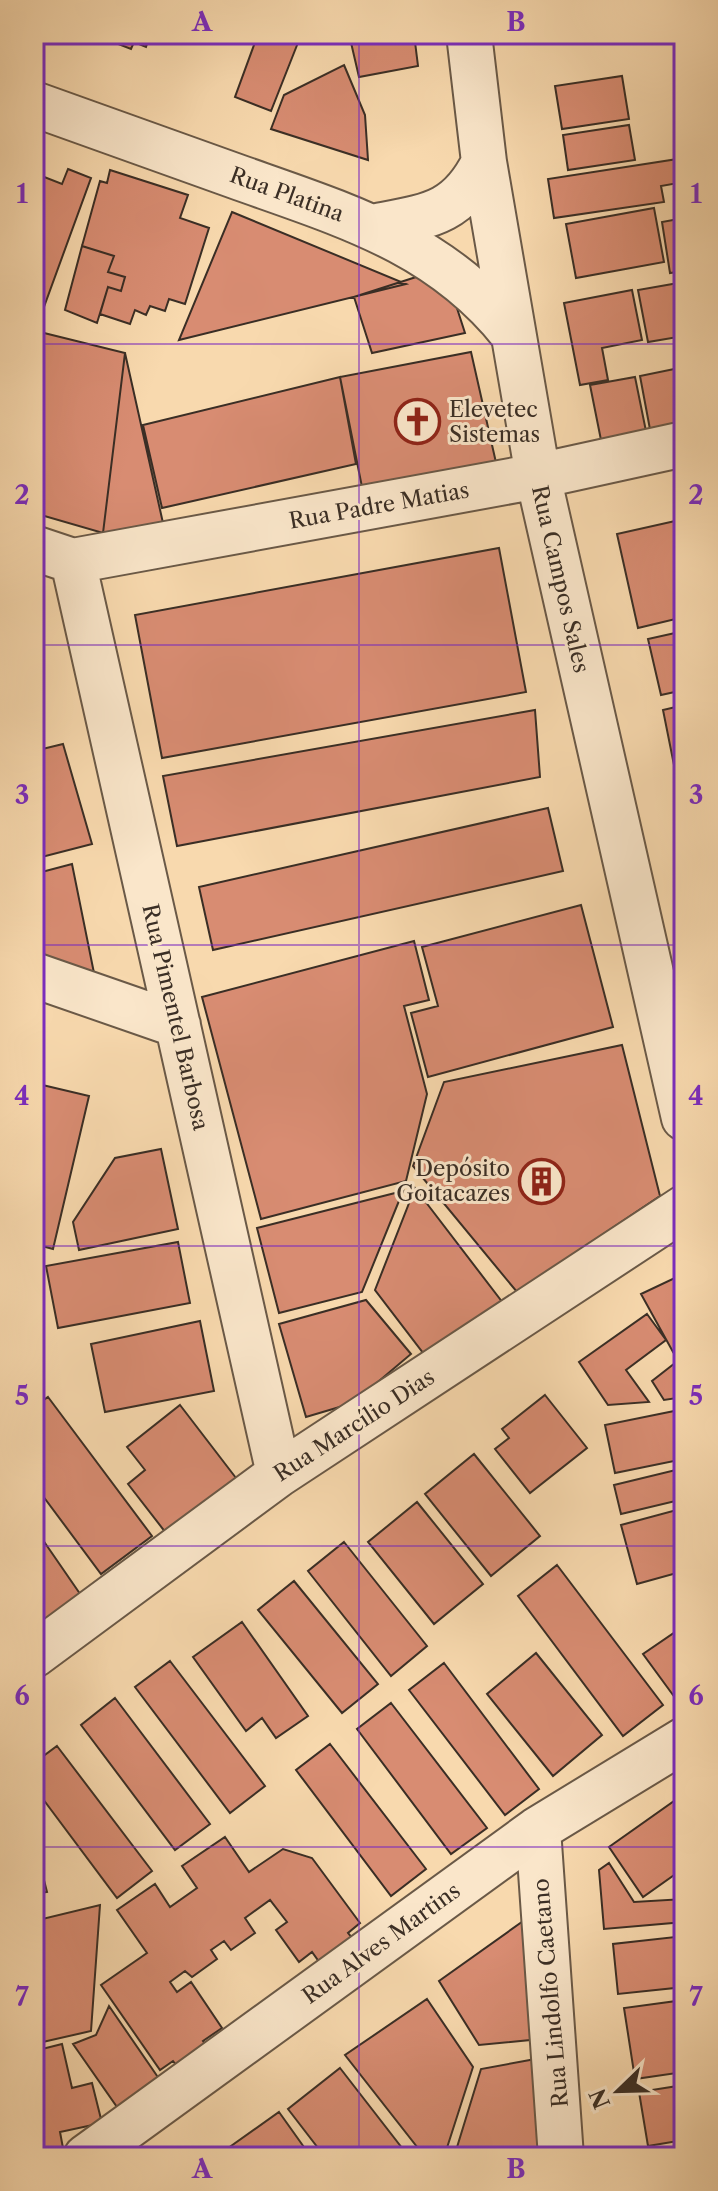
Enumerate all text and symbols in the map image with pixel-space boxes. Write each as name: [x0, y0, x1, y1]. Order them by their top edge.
text: A: [191, 6, 213, 38]
text: B: [506, 6, 526, 38]
street label: Rua Platina: [226, 161, 348, 228]
text: 1: [16, 178, 28, 210]
text: 1: [690, 178, 702, 210]
place label: Elevetec Sistemas: [449, 396, 540, 448]
church icon: Elevetec Sistemas: [394, 398, 442, 446]
street label: Rua Padre Matias: [287, 476, 471, 535]
text: 2: [14, 479, 30, 511]
text: 2: [688, 479, 704, 511]
street label: Rua Campos Sales: [526, 483, 595, 675]
text: 3: [15, 779, 29, 811]
text: 3: [689, 779, 703, 811]
street label: Rua Pimentel Barbosa: [136, 901, 215, 1133]
text: 4: [14, 1080, 30, 1112]
text: 4: [688, 1080, 704, 1112]
place label: Depósito Goitacazes: [396, 1155, 510, 1207]
building icon: Depósito Goitacazes: [517, 1157, 565, 1205]
street label: Rua Marcílio Dias: [269, 1363, 440, 1487]
text: 5: [15, 1380, 29, 1412]
text: 5: [689, 1380, 703, 1412]
text: 6: [14, 1680, 30, 1712]
text: 6: [688, 1680, 704, 1712]
street label: Rua Alves Martins: [297, 1877, 465, 2010]
street label: Rua Lindolfo Caetano: [527, 1877, 574, 2109]
text: 7: [15, 1981, 29, 2013]
text: 7: [689, 1981, 703, 2013]
north arrow: [578, 2051, 658, 2131]
text: N: [584, 2085, 616, 2113]
text: A: [191, 2153, 213, 2185]
text: B: [506, 2153, 526, 2185]

